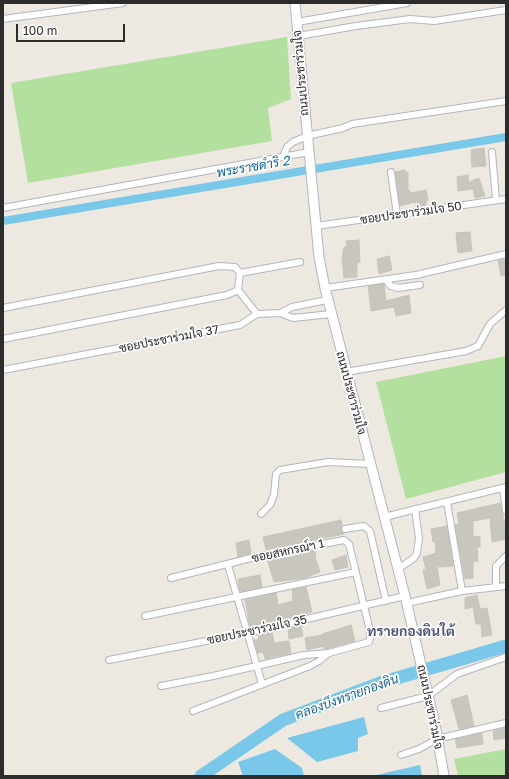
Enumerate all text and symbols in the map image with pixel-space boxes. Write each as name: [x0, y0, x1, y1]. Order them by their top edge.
scale bar: [18, 16, 127, 42]
text: 100 m: [23, 23, 57, 38]
street label: ถนนประชาร่วมใจ: [290, 30, 312, 116]
water label: พระราชดำริ 2: [215, 153, 291, 181]
street label: ซอยประชาร่วมใจ 50: [359, 199, 463, 227]
street label: ซอยประชาร่วมใจ 37: [118, 322, 220, 356]
street label: ถนนประชาร่วมใจ: [333, 350, 369, 436]
street label: ซอยสหกรณ์ฯ 1: [250, 536, 326, 566]
street label: ซอยประชาร่วมใจ 35: [206, 612, 308, 648]
district label: ทรายกองดินใต้: [367, 624, 455, 640]
street label: ถนนประชาร่วมใจ: [414, 663, 446, 751]
water label: คลองบึงทรายกองดิน: [293, 671, 401, 723]

